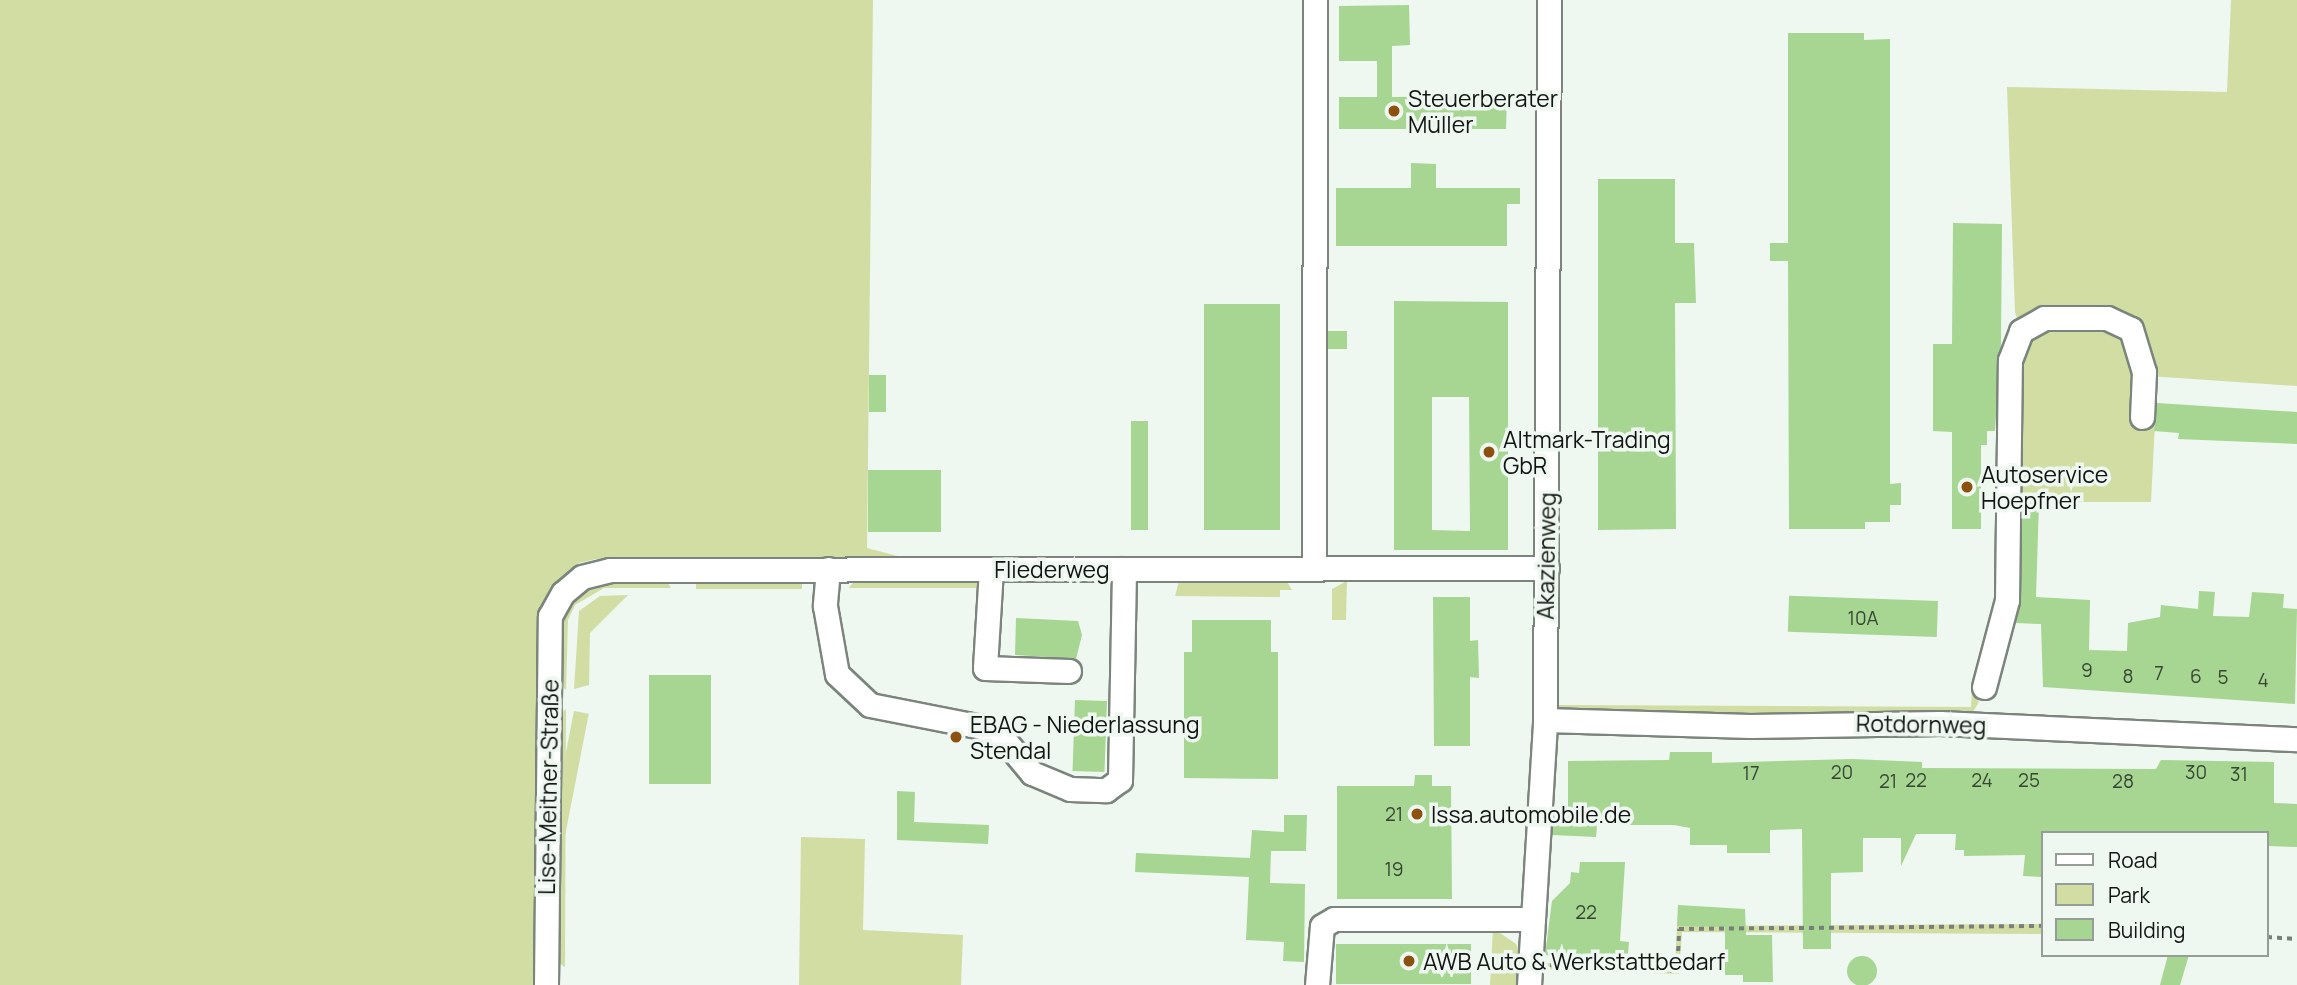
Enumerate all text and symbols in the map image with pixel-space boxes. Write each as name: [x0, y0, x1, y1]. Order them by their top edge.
place label: Steuerberater Müller: [1408, 84, 1558, 138]
marker: Steuerberater Müller: [1386, 103, 1402, 119]
place label: Altmark-Trading GbR: [1503, 425, 1671, 479]
marker: Altmark-Trading GbR: [1481, 444, 1497, 460]
place label: Autoservice Hoepfner: [1981, 460, 2108, 514]
marker: Autoservice Hoepfner: [1959, 479, 1975, 495]
street label: Akazienweg: [1531, 492, 1561, 620]
street label: Fliederweg: [994, 555, 1110, 583]
house number: 10A: [1847, 608, 1879, 630]
house number: 9: [2081, 660, 2093, 682]
house number: 7: [2154, 663, 2164, 685]
house number: 8: [2122, 666, 2134, 688]
house number: 6: [2190, 666, 2202, 688]
house number: 5: [2218, 667, 2228, 689]
house number: 4: [2257, 670, 2269, 692]
street label: Lise-Meitner-Straße: [532, 679, 564, 895]
street label: Rotdornweg: [1856, 709, 1986, 739]
place label: EBAG - Niederlassung Stendal: [970, 710, 1200, 764]
marker: EBAG - Niederlassung Stendal: [948, 729, 964, 745]
house number: 20: [1831, 762, 1853, 784]
house number: 30: [2185, 762, 2207, 784]
house number: 17: [1743, 763, 1759, 785]
house number: 31: [2230, 764, 2248, 786]
house number: 22: [1905, 770, 1927, 792]
house number: 24: [1971, 770, 1993, 792]
house number: 25: [2018, 770, 2040, 792]
house number: 21: [1879, 771, 1897, 793]
house number: 28: [2112, 771, 2134, 793]
place label: Issa.automobile.de: [1431, 800, 1631, 828]
house number: 21: [1385, 804, 1403, 826]
marker: Issa.automobile.de: [1409, 806, 1425, 822]
legend: [2042, 831, 2269, 957]
text: Road: [2108, 846, 2158, 874]
house number: 19: [1384, 859, 1404, 881]
text: Park: [2108, 881, 2150, 909]
house number: 22: [1575, 902, 1597, 924]
text: Building: [2108, 916, 2185, 944]
place label: AWB Auto & Werkstattbedarf: [1423, 947, 1725, 975]
marker: AWB Auto & Werkstattbedarf: [1401, 953, 1417, 969]

